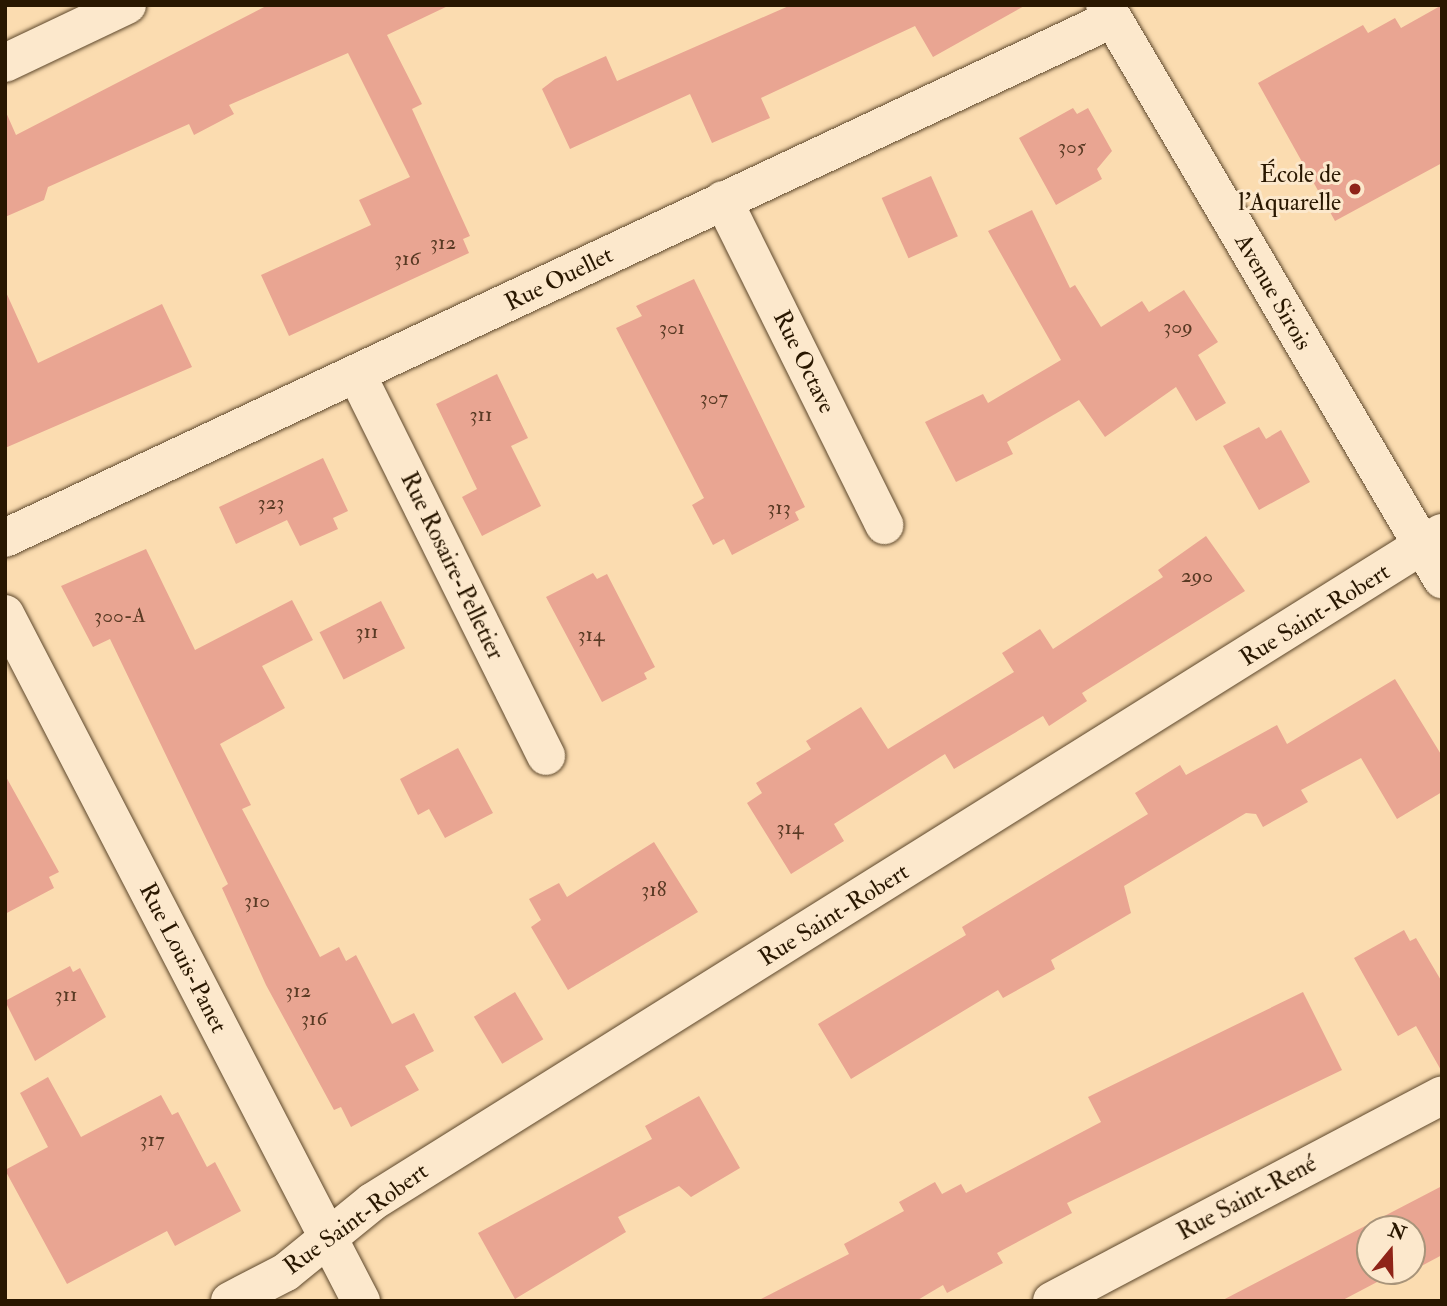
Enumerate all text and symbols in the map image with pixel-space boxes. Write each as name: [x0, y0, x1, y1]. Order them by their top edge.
house number: 305: [1058, 134, 1086, 160]
place label: École de l’Aquarelle: [1239, 161, 1341, 217]
marker: École de l’Aquarelle: [1347, 181, 1363, 197]
street label: Avenue Sirois: [1228, 229, 1318, 355]
house number: 312: [430, 230, 456, 256]
street label: Rue Ouellet: [500, 241, 618, 317]
house number: 316: [394, 246, 420, 272]
street label: Rue Octave: [767, 306, 841, 418]
house number: 309: [1163, 314, 1193, 340]
house number: 301: [659, 315, 685, 341]
house number: 307: [700, 385, 728, 411]
house number: 311: [469, 402, 493, 428]
street label: Rue Rosaire-Pelletier: [394, 467, 510, 665]
house number: 323: [258, 490, 284, 516]
house number: 313: [767, 495, 791, 521]
street label: Rue Saint-Robert: [1235, 557, 1395, 673]
house number: 290: [1181, 563, 1213, 589]
house number: 300-A: [94, 603, 146, 629]
house number: 311: [355, 619, 379, 645]
house number: 314: [578, 622, 604, 648]
house number: 314: [777, 815, 803, 841]
street label: Rue Saint-Robert: [754, 857, 914, 973]
house number: 318: [641, 877, 667, 903]
street label: Rue Louis-Panet: [133, 878, 233, 1038]
house number: 310: [244, 888, 270, 914]
house number: 312: [285, 978, 311, 1004]
house number: 311: [54, 982, 78, 1008]
house number: 316: [301, 1006, 327, 1032]
house number: 317: [139, 1127, 165, 1153]
street label: Rue Saint-René: [1172, 1149, 1322, 1247]
street label: Rue Saint-Robert: [278, 1157, 434, 1281]
north arrow: [1356, 1215, 1426, 1285]
text: N: [1385, 1218, 1409, 1246]

